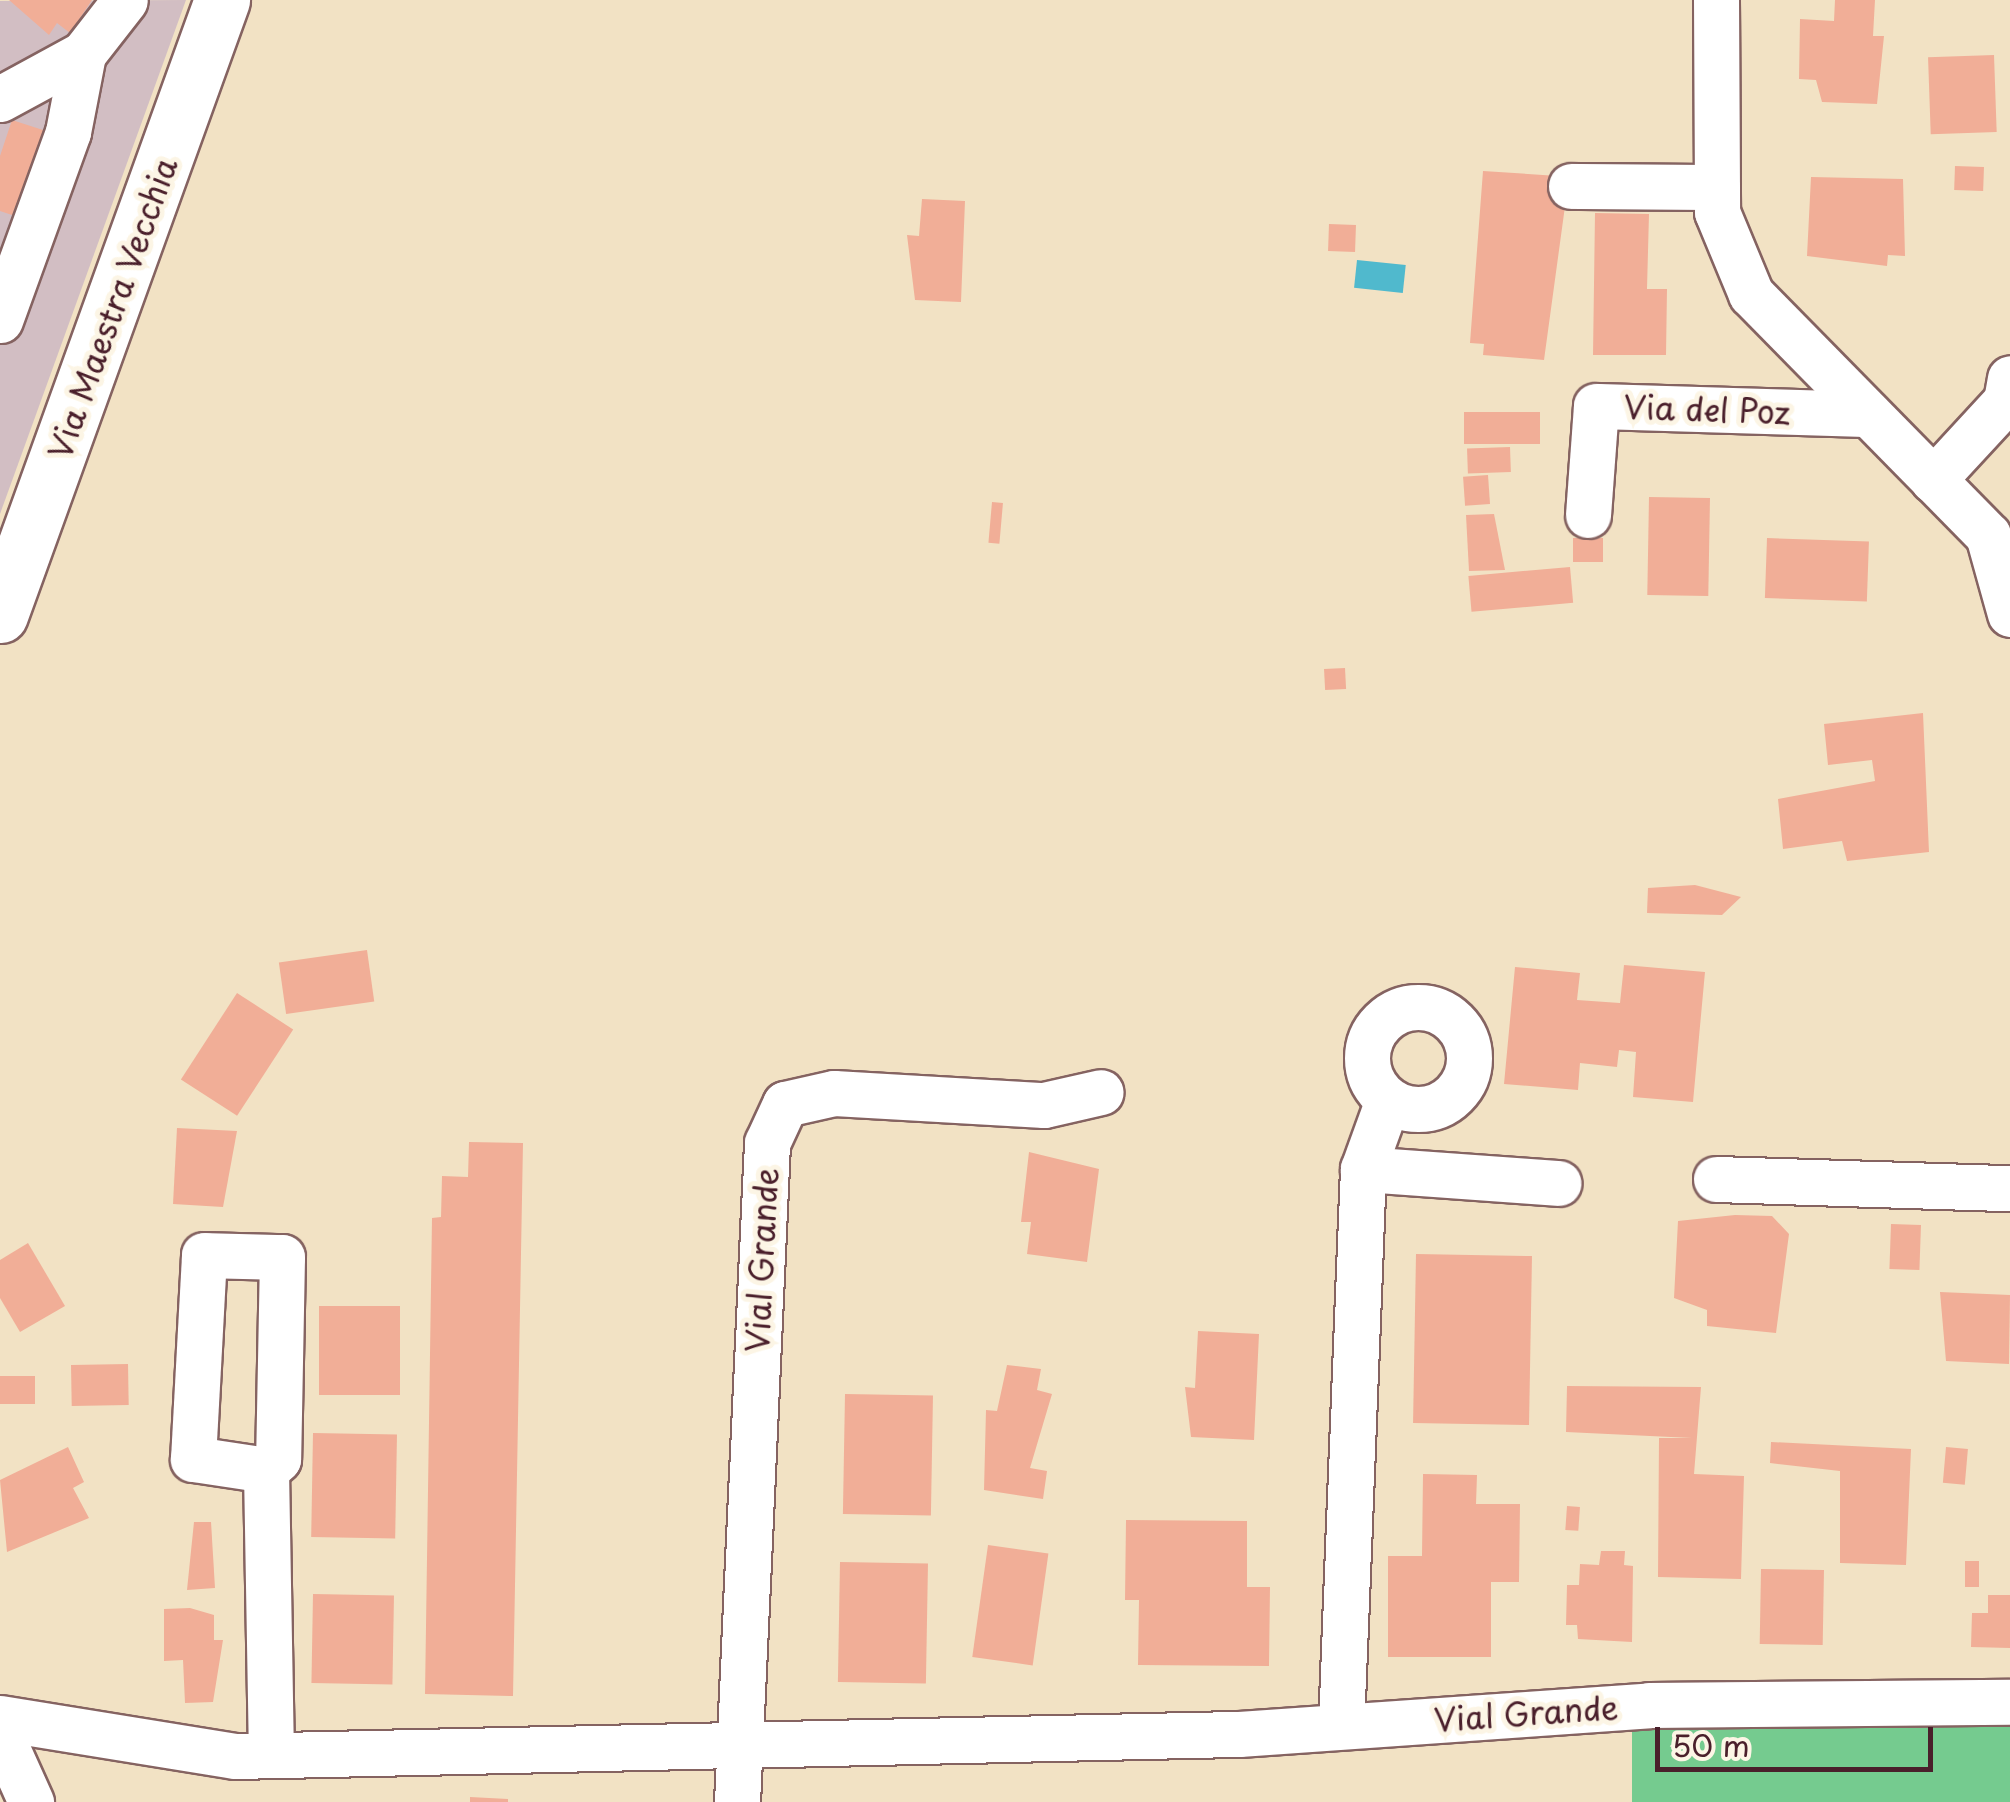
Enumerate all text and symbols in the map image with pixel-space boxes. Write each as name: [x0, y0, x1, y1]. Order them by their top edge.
street label: Via Maestra Vecchia: [40, 152, 184, 464]
street label: Via del Poz: [1623, 387, 1791, 431]
street label: Vial Grande: [737, 1167, 785, 1353]
street label: Vial Grande: [1433, 1687, 1619, 1739]
scale bar: [1660, 1707, 1938, 1769]
text: 50 m: [1672, 1722, 1750, 1767]

